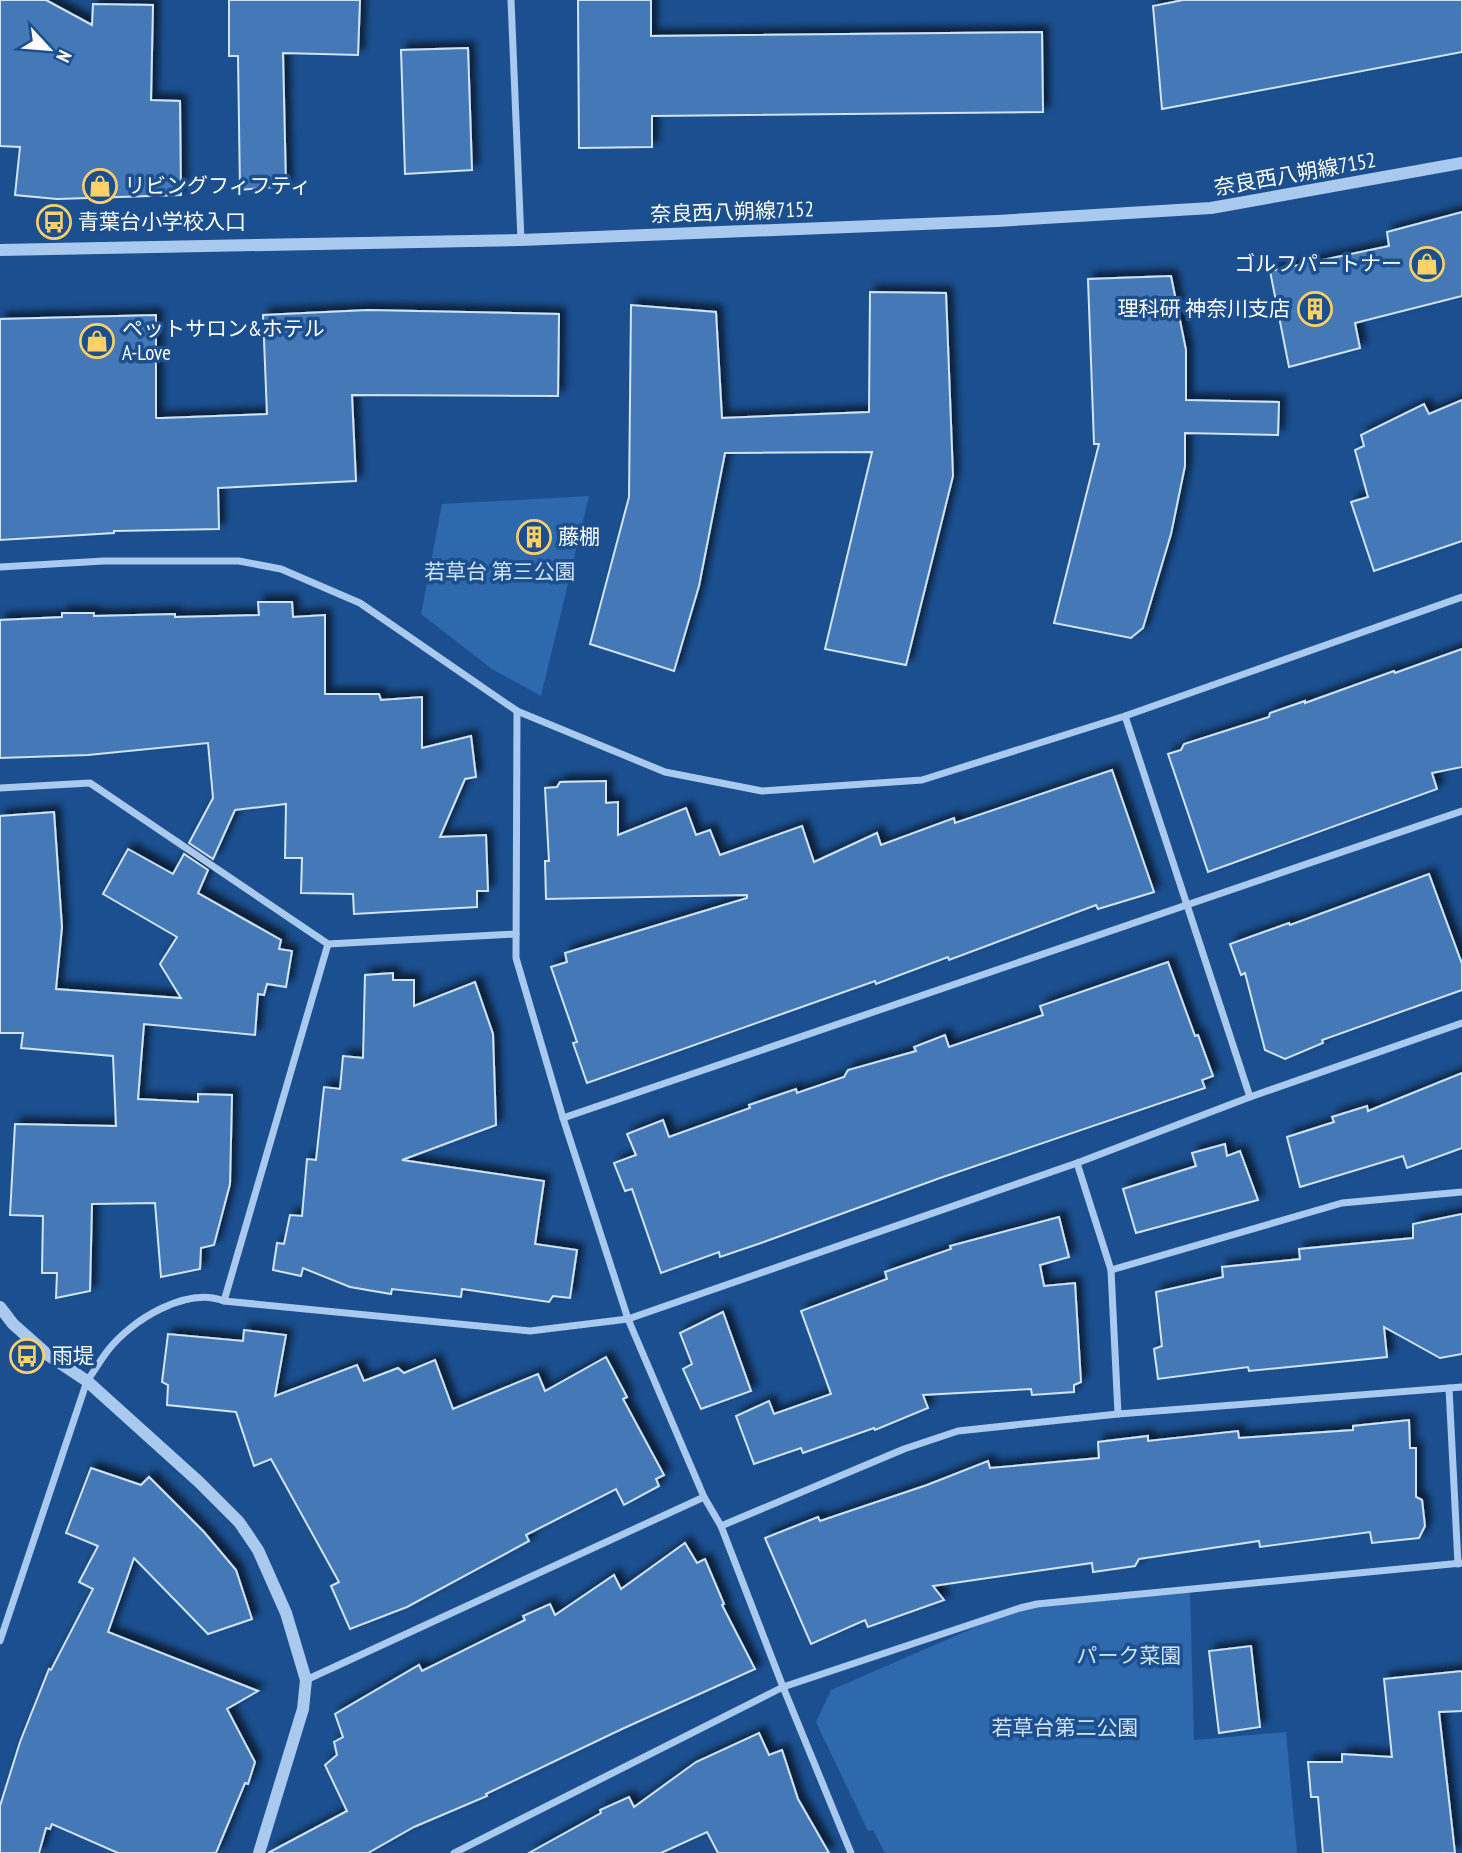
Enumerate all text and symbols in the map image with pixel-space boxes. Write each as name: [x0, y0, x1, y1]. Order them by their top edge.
north arrow: [14, 14, 84, 84]
text: N: [51, 47, 77, 66]
street label: 奈良西八朔線7152: [1212, 146, 1378, 201]
shop icon: リビングフィフティ: [81, 167, 119, 205]
place label: リビングフィフティ: [124, 172, 311, 199]
street label: 奈良西八朔線7152: [650, 195, 814, 228]
bus stop icon: 青葉台小学校入口: [35, 203, 73, 241]
place label: 青葉台小学校入口: [78, 208, 246, 235]
shop icon: ゴルフパートナー: [1408, 245, 1446, 283]
place label: ゴルフパートナー: [1234, 250, 1402, 277]
building icon: 理科研 神奈川支店: [1296, 290, 1334, 328]
place label: 理科研 神奈川支店: [1118, 295, 1290, 322]
place label: ペットサロン&ホテル A-Love: [122, 315, 325, 366]
shop icon: ペットサロン&ホテル A-Love: [78, 322, 116, 360]
building icon: 藤棚: [515, 518, 553, 556]
place label: 藤棚: [558, 523, 600, 550]
park label: 若草台 第三公園: [424, 558, 576, 585]
bus stop icon: 雨堤: [8, 1337, 46, 1375]
place label: 雨堤: [52, 1342, 94, 1369]
park label: パーク菜園: [1077, 1642, 1182, 1669]
park label: 若草台第二公園: [992, 1714, 1139, 1741]

